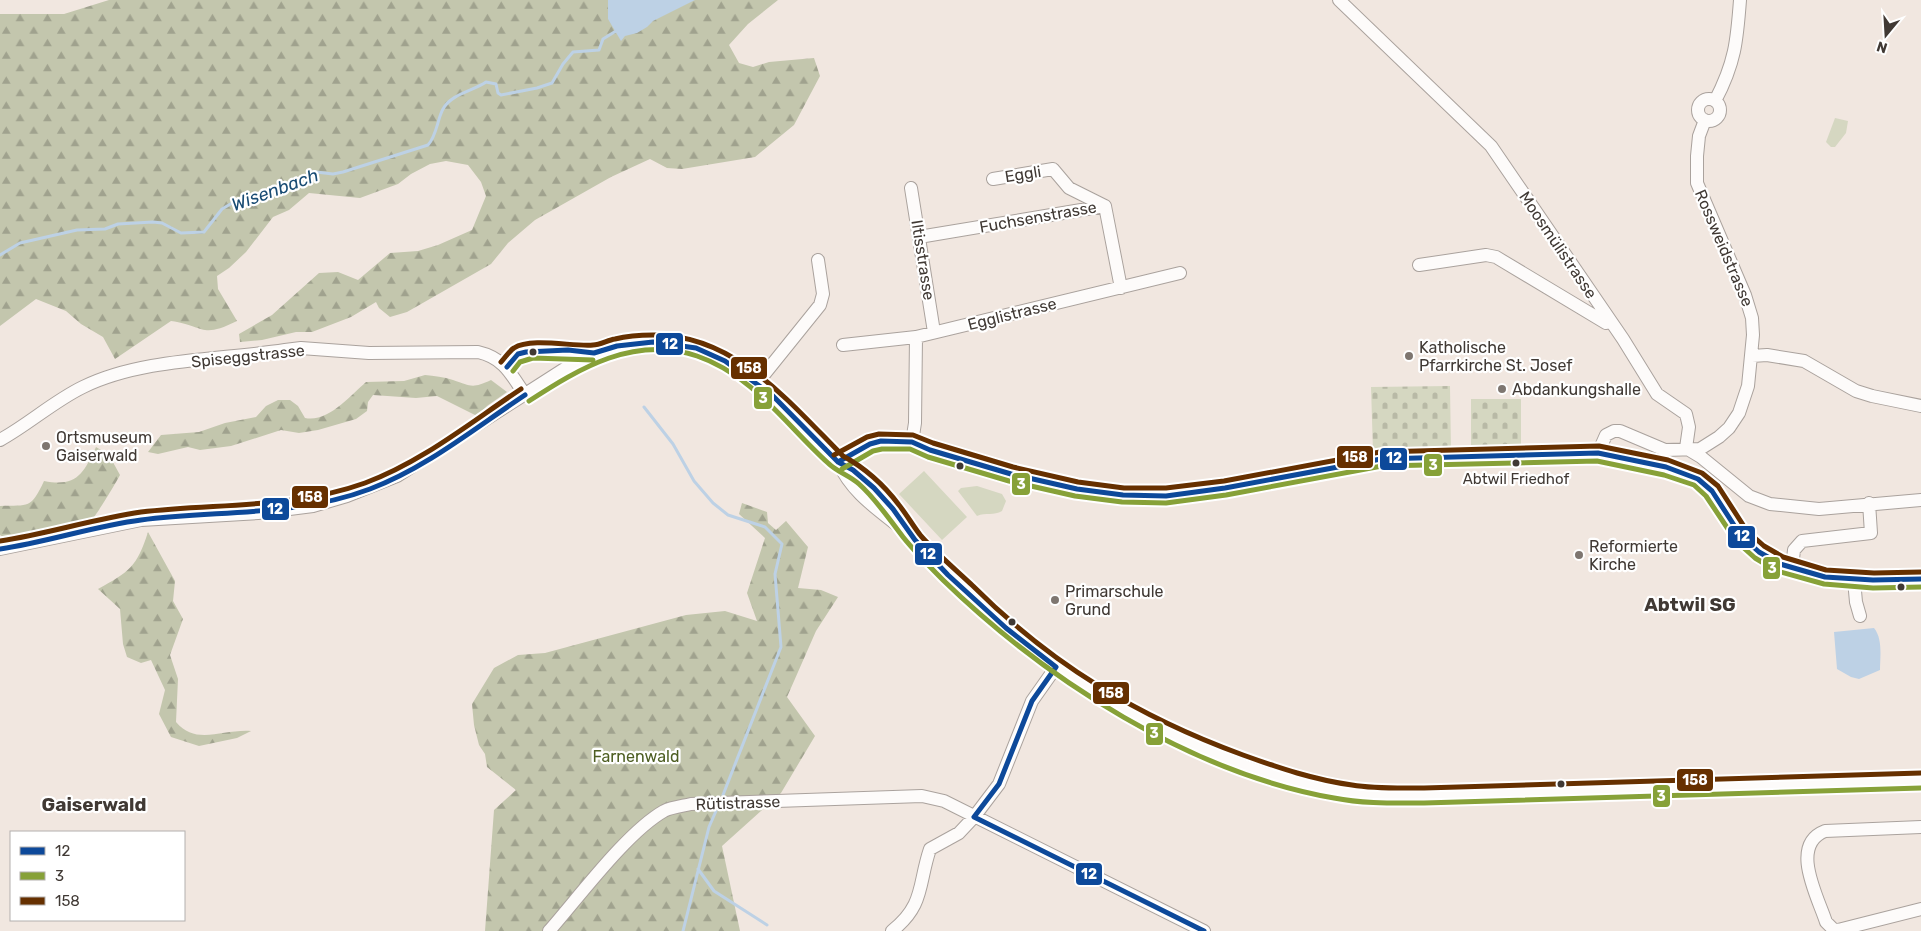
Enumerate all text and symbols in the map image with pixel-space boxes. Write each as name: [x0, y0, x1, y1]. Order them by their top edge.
north arrow: [1861, 10, 1911, 60]
text: N: [1875, 37, 1890, 57]
street label: Eggli: [1003, 162, 1043, 186]
water label: Wisenbach: [229, 164, 321, 216]
street label: Rossweidstrasse: [1691, 187, 1757, 309]
street label: Moosmülistrasse: [1515, 188, 1601, 302]
street label: Fuchsenstrasse: [978, 197, 1098, 237]
street label: Iltisstrasse: [907, 219, 939, 302]
street label: Egglistrasse: [966, 294, 1058, 334]
line badge: 12: [655, 332, 684, 356]
text: 12: [662, 336, 678, 353]
place label: Katholische Pfarrkirche St. Josef: [1419, 338, 1573, 375]
street label: Spiseggstrasse: [190, 341, 306, 371]
unlabelled marker: [528, 347, 538, 357]
marker: Katholische Pfarrkirche St. Josef: [1403, 350, 1415, 362]
line badge: 158: [730, 356, 768, 380]
text: 158: [736, 360, 762, 377]
place label: Abdankungshalle: [1512, 380, 1641, 399]
marker: Abdankungshalle: [1496, 383, 1508, 395]
line badge: 3: [753, 386, 773, 410]
text: 3: [758, 390, 768, 407]
place label: Ortsmuseum Gaiserwald: [56, 428, 152, 465]
marker: Ortsmuseum Gaiserwald: [40, 440, 52, 452]
line badge: 158: [1336, 445, 1374, 469]
line badge: 12: [1379, 447, 1408, 471]
text: 158: [1342, 449, 1368, 466]
text: 12: [1386, 450, 1402, 467]
line badge: 3: [1423, 453, 1443, 477]
text: 3: [1428, 457, 1438, 474]
marker: Abtwil Friedhof: [1511, 458, 1521, 468]
unlabelled marker: [955, 461, 965, 471]
place label: Abtwil Friedhof: [1463, 470, 1569, 488]
line badge: 3: [1011, 472, 1031, 496]
text: 3: [1016, 476, 1026, 493]
line badge: 158: [291, 485, 329, 509]
text: 158: [297, 489, 323, 506]
line badge: 12: [261, 497, 290, 521]
text: 12: [267, 501, 283, 518]
line badge: 12: [1727, 525, 1756, 549]
text: 12: [1734, 528, 1750, 545]
place label: Reformierte Kirche: [1589, 537, 1678, 574]
line badge: 12: [914, 542, 943, 566]
text: 12: [920, 546, 936, 563]
marker: Reformierte Kirche: [1573, 549, 1585, 561]
line badge: 3: [1762, 556, 1781, 580]
text: 3: [1767, 560, 1777, 577]
place label: Primarschule Grund: [1065, 582, 1164, 619]
unlabelled marker: [1896, 582, 1906, 592]
district label: Abtwil SG: [1644, 593, 1736, 616]
marker: Primarschule Grund: [1049, 594, 1061, 606]
unlabelled marker: [1007, 617, 1017, 627]
line badge: 158: [1092, 681, 1130, 705]
text: 158: [1098, 685, 1124, 702]
line badge: 3: [1145, 722, 1164, 746]
text: 3: [1149, 725, 1159, 742]
park label: Farnenwald: [593, 747, 679, 766]
line badge: 158: [1676, 768, 1714, 792]
text: 158: [1682, 772, 1708, 789]
unlabelled marker: [1556, 779, 1566, 789]
line badge: 3: [1652, 784, 1671, 808]
text: 3: [1656, 788, 1666, 805]
street label: Rütistrasse: [695, 792, 781, 814]
district label: Gaiserwald: [42, 793, 146, 816]
legend: [10, 831, 185, 921]
text: 12: [55, 842, 70, 860]
line badge: 12: [1075, 862, 1103, 886]
text: 12: [1081, 866, 1097, 883]
text: 3: [55, 867, 64, 885]
text: 158: [55, 892, 80, 910]

